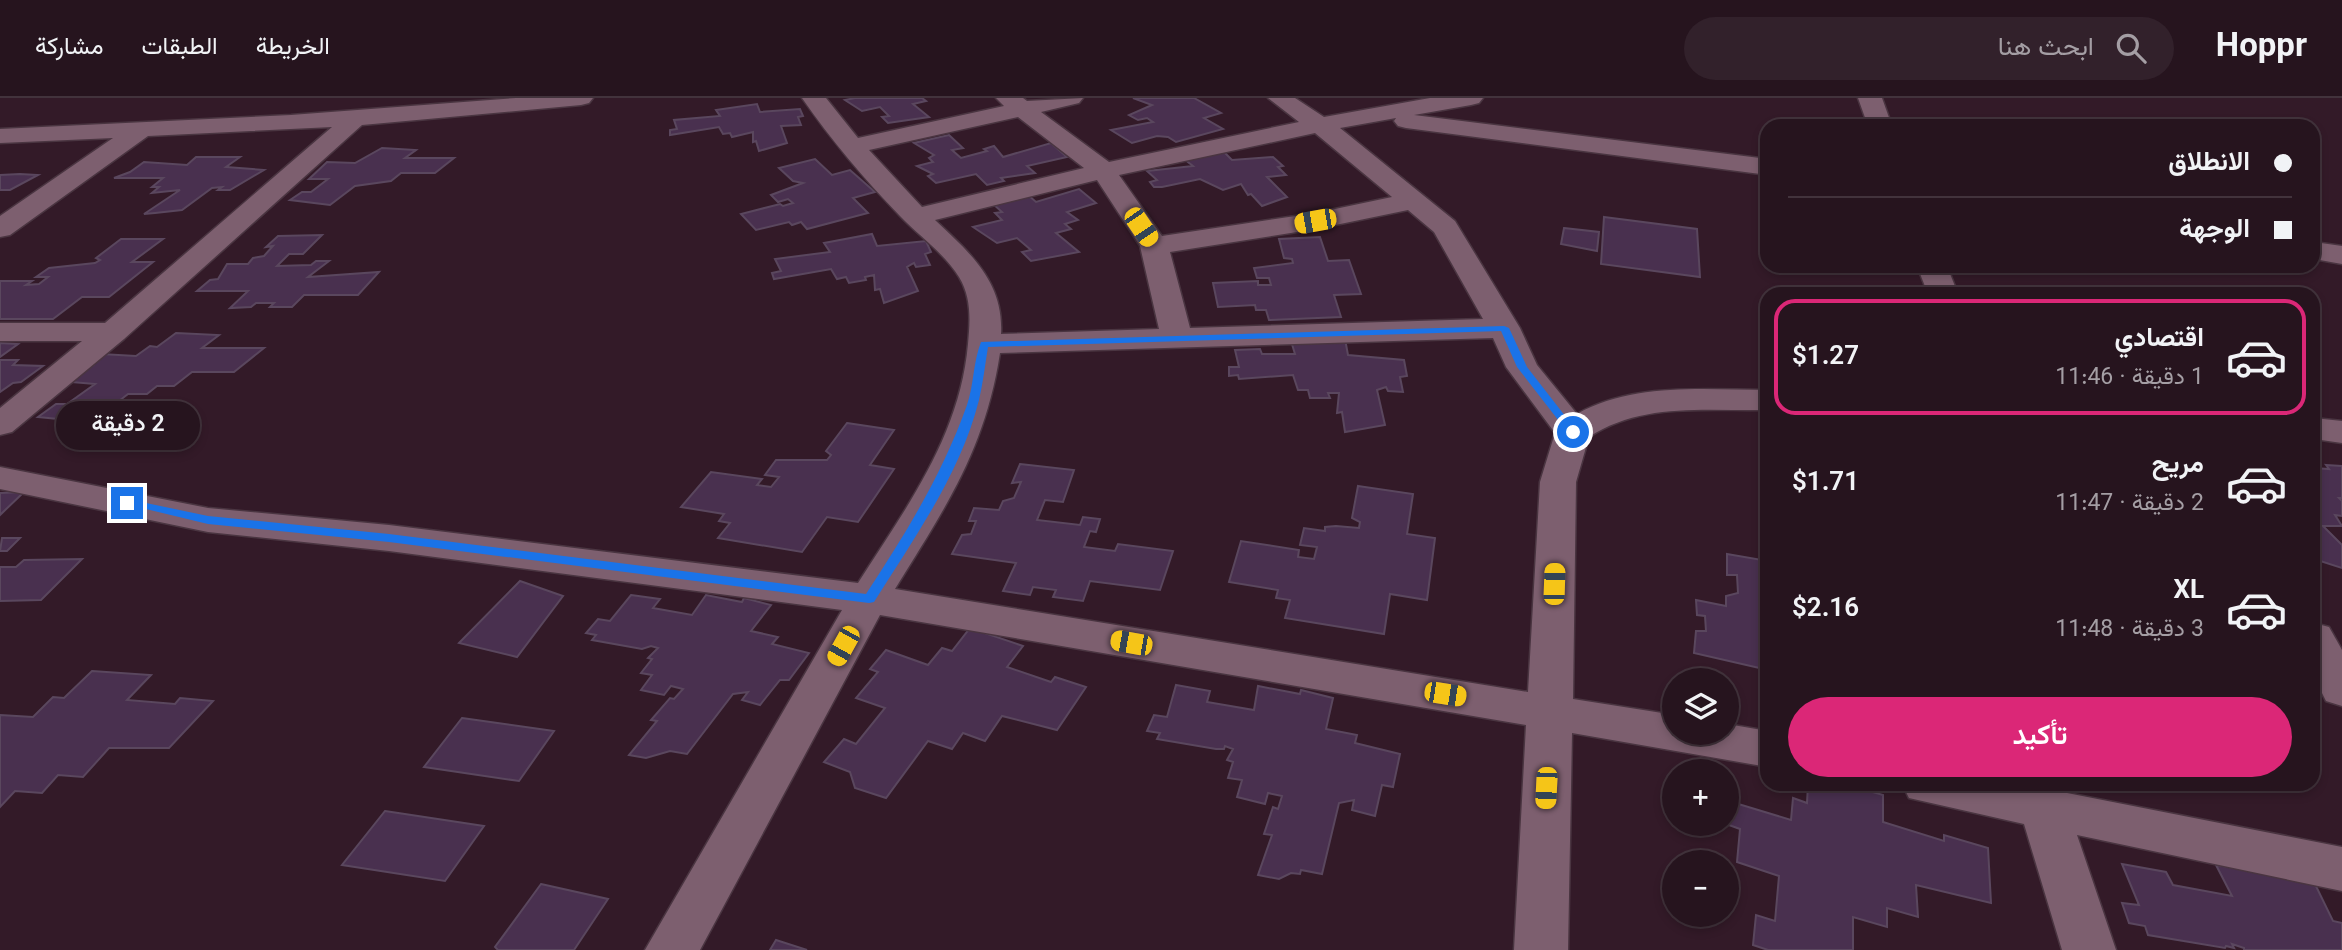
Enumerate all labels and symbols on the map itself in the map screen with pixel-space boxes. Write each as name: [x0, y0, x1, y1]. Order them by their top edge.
car: [1121, 204, 1162, 250]
car: [1293, 207, 1338, 235]
callout: 2 دقيقة: [55, 402, 199, 450]
route start: [1557, 416, 1589, 448]
route end: [111, 487, 143, 519]
car: [1543, 563, 1566, 605]
car: [824, 623, 863, 669]
car: [1109, 629, 1154, 657]
car: [1423, 680, 1468, 708]
car: [1535, 766, 1558, 810]

